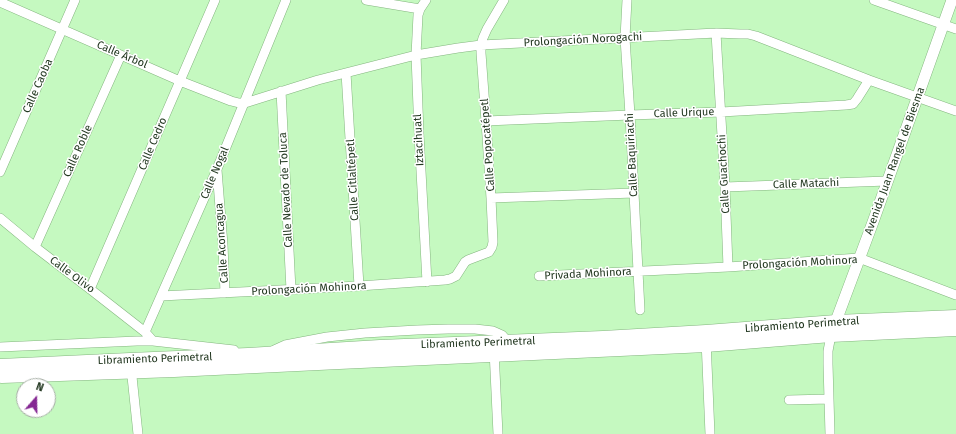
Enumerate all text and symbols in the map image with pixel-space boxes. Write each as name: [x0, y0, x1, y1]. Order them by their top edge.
street label: Prolongación Norogachi: [523, 30, 643, 50]
street label: Calle Árbol: [95, 38, 149, 72]
street label: Calle Caoba: [20, 57, 56, 115]
street label: Avenida Juan Rangel de Biesma: [862, 85, 928, 237]
street label: Calle Popocatépetl: [478, 98, 498, 192]
street label: Calle Urique: [653, 105, 715, 121]
street label: Calle Baquiriachi: [623, 113, 641, 197]
street label: Iztacihuatl: [411, 114, 427, 166]
street label: Calle Cedro: [136, 116, 170, 172]
street label: Calle Roble: [61, 123, 95, 179]
street label: Calle Nevado de Toluca: [276, 132, 296, 248]
street label: Calle Guachochi: [715, 134, 733, 214]
street label: Calle Citlaltépetl: [344, 139, 362, 221]
street label: Calle Nogal: [198, 145, 232, 201]
street label: Calle Matachi: [773, 176, 839, 192]
street label: Calle Aconcagua: [213, 202, 231, 284]
street label: Prolongación Mohinora: [742, 253, 858, 273]
street label: Calle Olivo: [47, 254, 97, 296]
street label: Privada Mohinora: [544, 265, 632, 283]
street label: Prolongación Mohinora: [251, 279, 367, 299]
street label: Libramiento Perimetral: [744, 314, 860, 336]
street label: Libramiento Perimetral: [420, 334, 536, 352]
street label: Libramiento Perimetral: [97, 350, 213, 368]
north arrow: [16, 378, 56, 418]
text: N: [34, 380, 46, 395]

